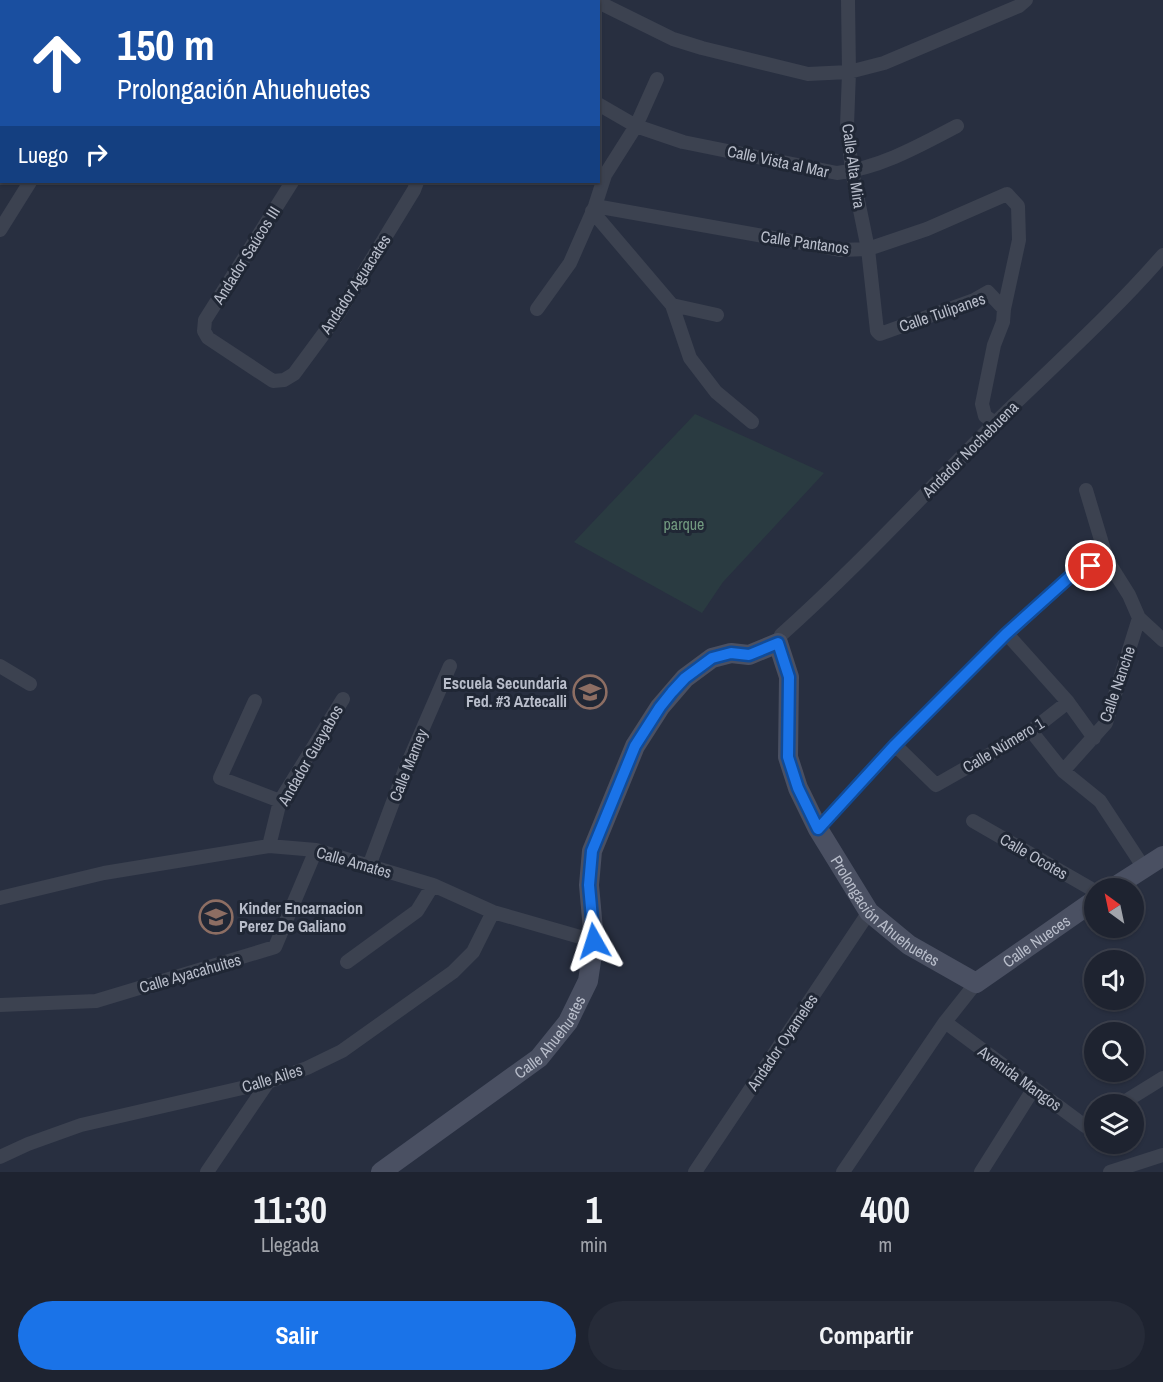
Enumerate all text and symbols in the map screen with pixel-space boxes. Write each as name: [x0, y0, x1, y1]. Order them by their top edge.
text: 150 m: [117, 17, 215, 73]
icon: ahead: [18, 24, 96, 102]
text: Prolongación Ahuehuetes: [117, 71, 371, 107]
street label: Calle Alta Mira: [837, 122, 871, 210]
icon: right: [80, 138, 113, 171]
text: Luego: [18, 140, 68, 170]
street label: Calle Vista al Mar: [725, 140, 831, 183]
street label: Andador Saúcos III: [207, 202, 285, 309]
street label: Calle Pantanos: [759, 225, 851, 259]
street label: Andador Aguacates: [314, 230, 395, 339]
street label: Calle Tulipanes: [896, 287, 988, 337]
street label: Andador Nochebuena: [916, 396, 1023, 503]
park label: parque: [664, 513, 704, 535]
pin: [1065, 540, 1116, 591]
icon: arrive: [1074, 549, 1107, 582]
street label: Calle Nanche: [1094, 643, 1140, 725]
place label: Escuela Secundaria Fed. #3 Aztecalli: [443, 672, 568, 712]
school or university icon: Escuela Secundaria Fed. #3 Aztecalli: [572, 674, 608, 710]
street label: Andador Guayabos: [272, 701, 348, 810]
street label: Calle Número 1: [958, 712, 1048, 778]
street label: Calle Mamey: [383, 725, 433, 805]
street label: Calle Ocotes: [996, 828, 1072, 884]
street label: Calle Amates: [314, 841, 394, 883]
street label: Prolongación Ahuehuetes: [826, 851, 944, 971]
north arrow: [1084, 878, 1144, 938]
map controls: [1084, 878, 1144, 1154]
place label: Kinder Encarnacion Perez De Galiano: [239, 897, 363, 937]
school or university icon: Kinder Encarnacion Perez De Galiano: [198, 899, 234, 935]
position arrow: [562, 909, 626, 973]
street label: Calle Nueces: [998, 910, 1075, 972]
street label: Calle Ayacahuites: [137, 948, 243, 998]
button: sound: [1084, 950, 1144, 1010]
street label: Andador Oyameles: [741, 989, 823, 1096]
street label: Calle Ahuehuetes: [510, 992, 590, 1083]
button: search: [1084, 1022, 1144, 1082]
street label: Avenida Mangos: [973, 1040, 1066, 1116]
street label: Calle Ailes: [239, 1058, 305, 1098]
button: layers: [1084, 1094, 1144, 1154]
text: 11:30: [253, 1186, 327, 1234]
text: 1: [586, 1186, 602, 1234]
text: 400: [861, 1186, 910, 1234]
text: Llegada: [261, 1231, 319, 1258]
text: min: [580, 1231, 607, 1258]
text: m: [878, 1231, 892, 1258]
button: Salir: [18, 1301, 576, 1370]
button: Compartir: [588, 1301, 1145, 1370]

